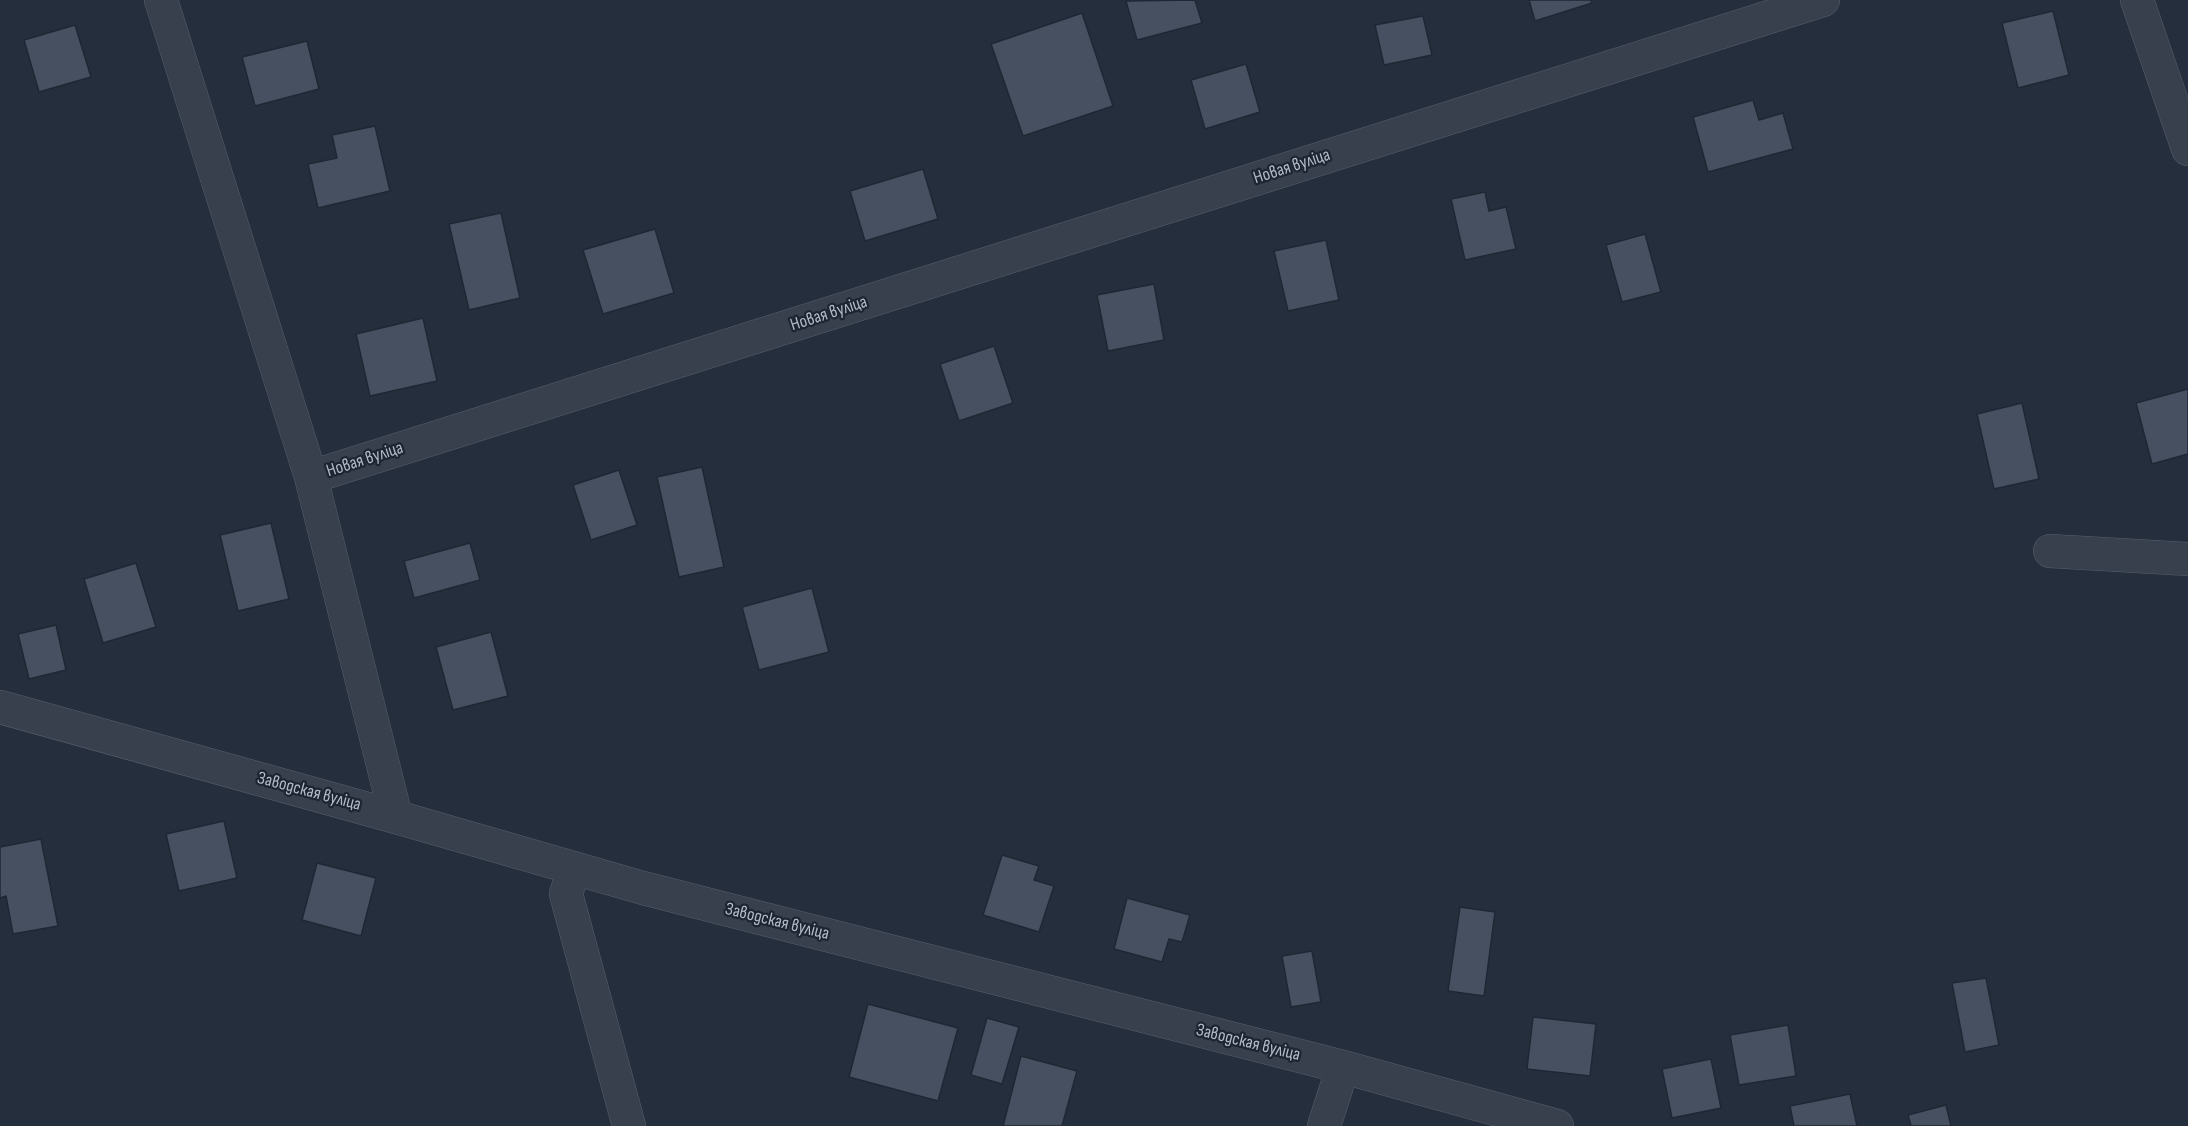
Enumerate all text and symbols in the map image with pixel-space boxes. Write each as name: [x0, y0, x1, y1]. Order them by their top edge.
street label: Новая вуліца: [1251, 144, 1333, 190]
street label: Новая вуліца: [788, 291, 870, 337]
street label: Новая вуліца: [324, 437, 406, 483]
street label: Заводская вуліца: [255, 768, 363, 816]
street label: Заводская вуліца: [723, 899, 831, 945]
street label: Заводская вуліца: [1194, 1020, 1302, 1066]

